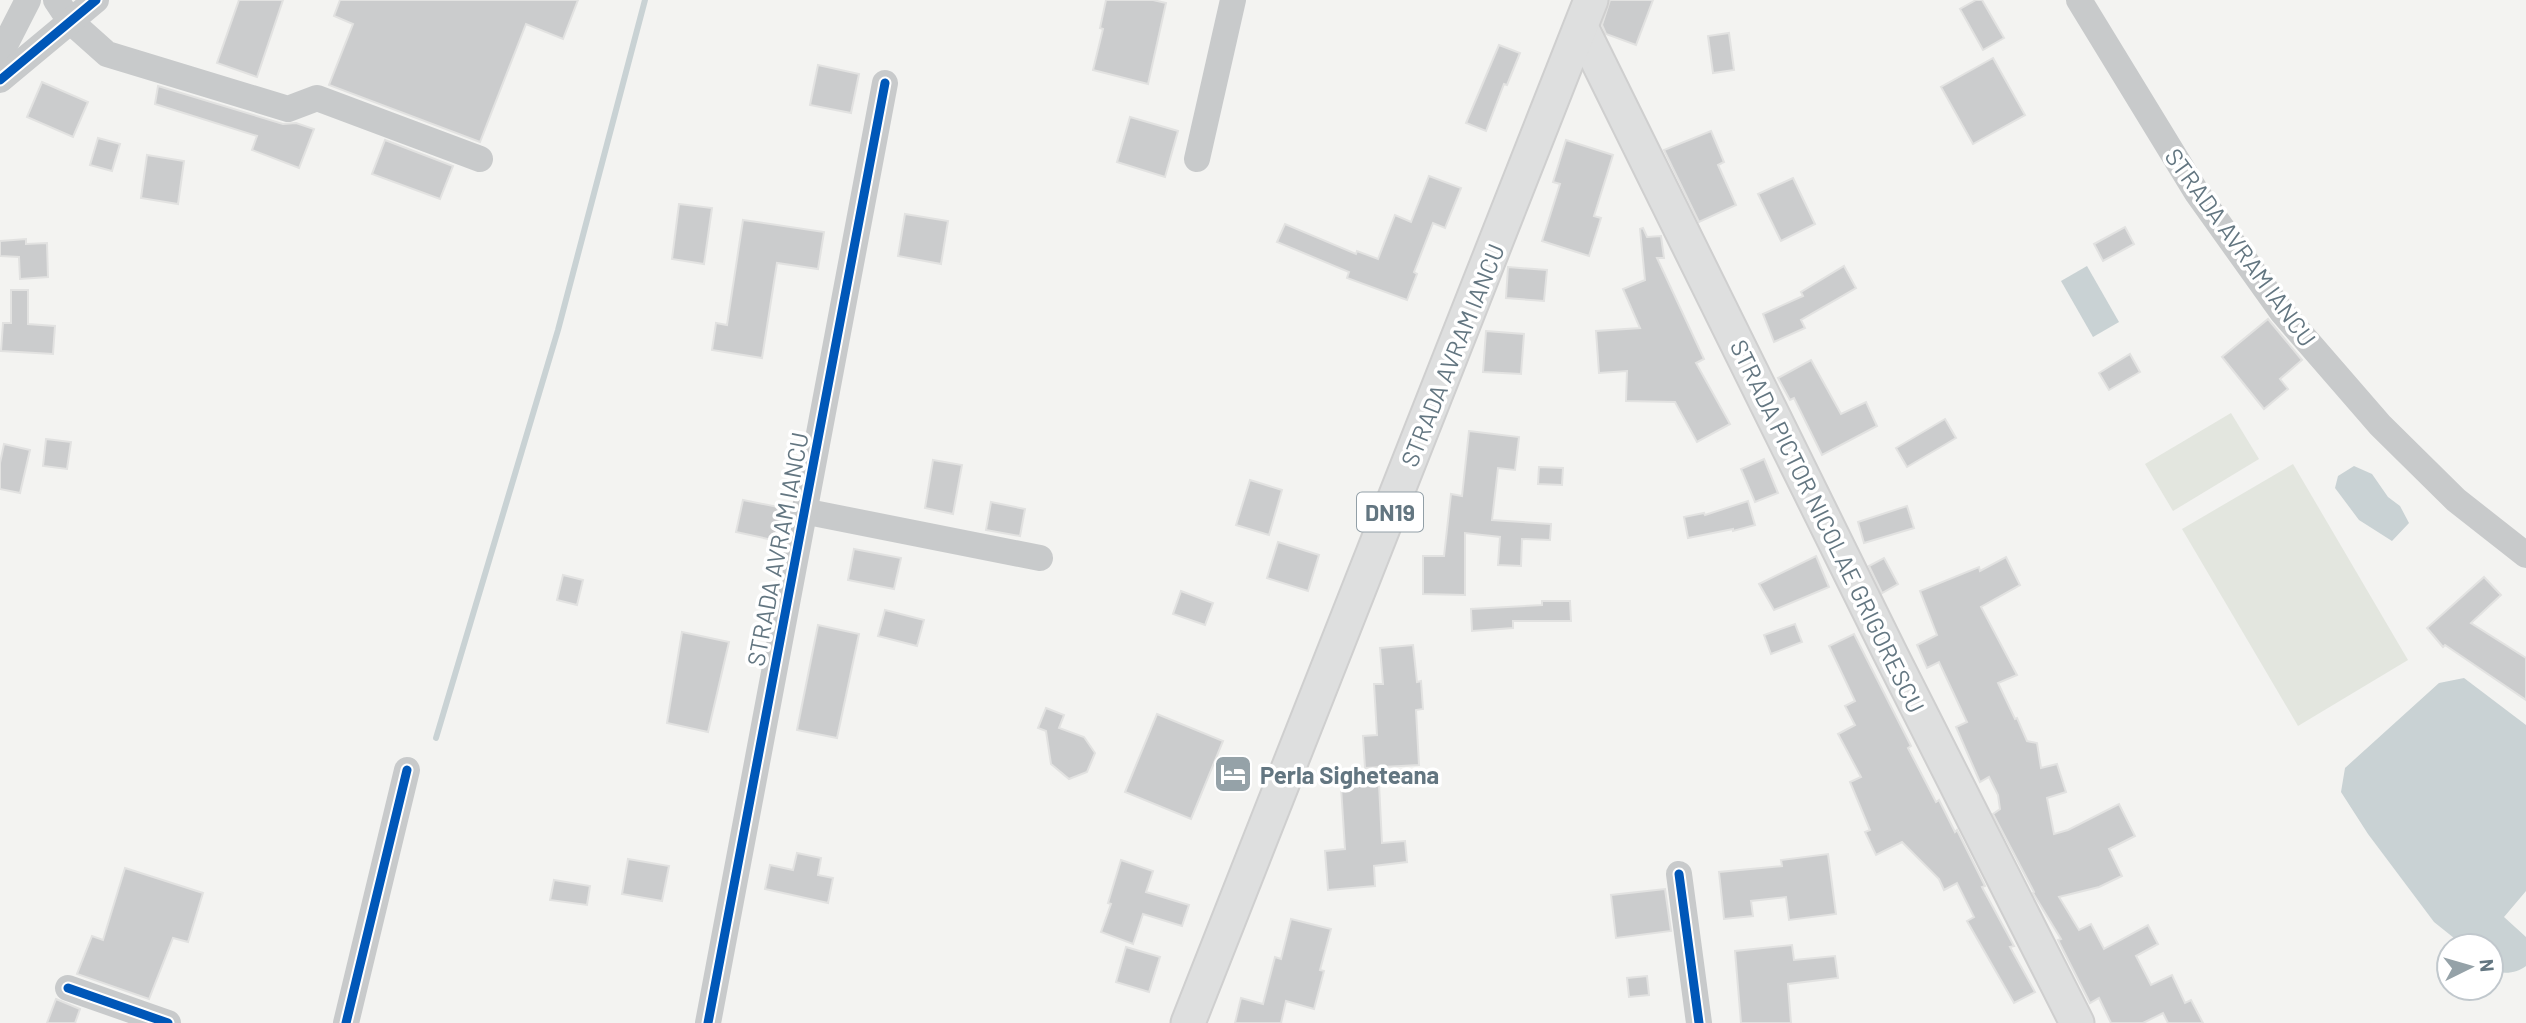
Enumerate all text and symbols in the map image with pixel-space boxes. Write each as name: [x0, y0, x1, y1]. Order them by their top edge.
street label: STRADA AVRAM IANCU: [2159, 142, 2323, 352]
street label: STRADA AVRAM IANCU: [1394, 239, 1510, 471]
street label: STRADA PICTOR NICOLAE GRIGORESCU: [1725, 335, 1931, 717]
street label: STRADA AVRAM IANCU: [740, 430, 814, 668]
road number: DN19: [1357, 492, 1423, 532]
hotel icon: Perla Sigheteana: [1212, 753, 1254, 795]
place label: Perla Sigheteana: [1260, 760, 1439, 789]
north arrow: [2435, 932, 2505, 1002]
text: N: [2475, 958, 2499, 973]

